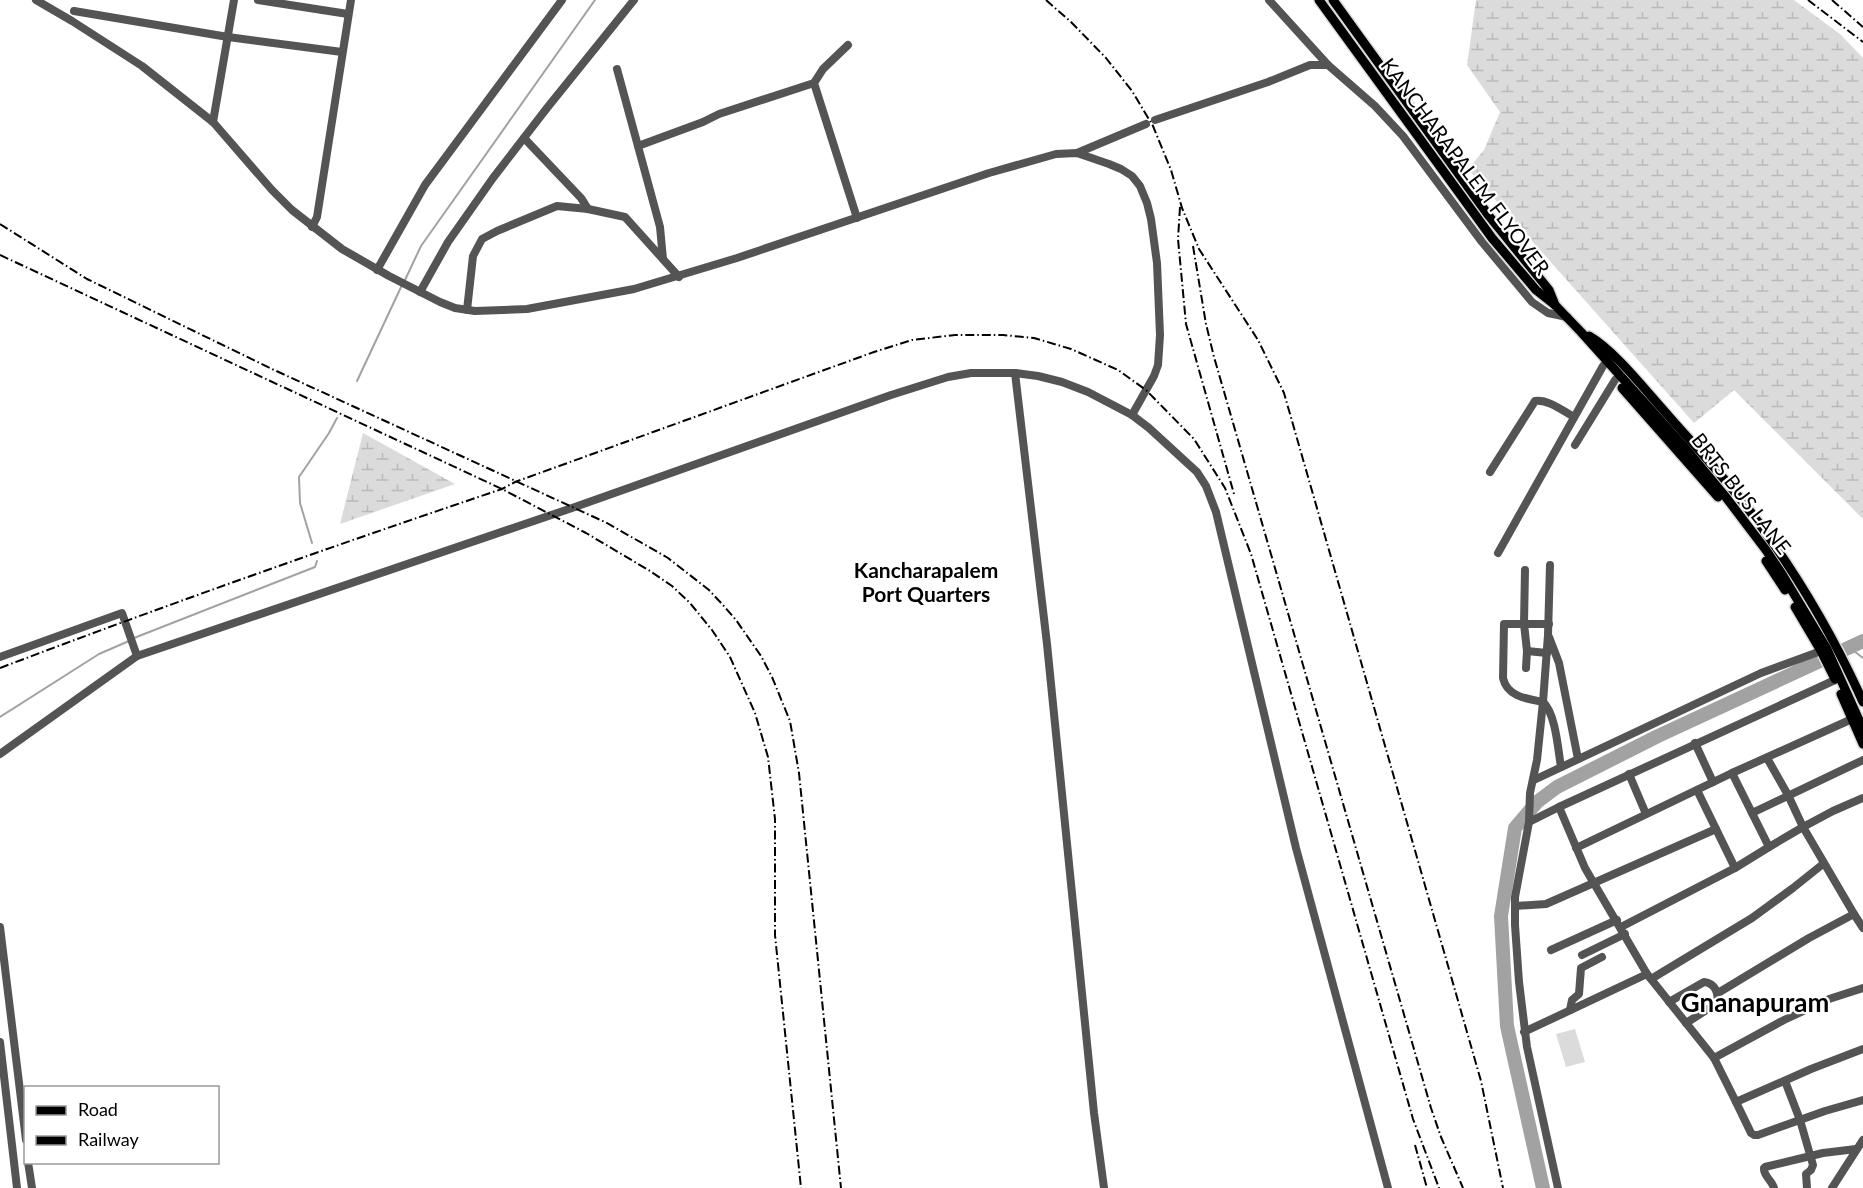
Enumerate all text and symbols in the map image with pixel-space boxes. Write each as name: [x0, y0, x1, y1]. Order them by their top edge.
street label: KANCHARAPALEM FLYOVER: [1377, 53, 1556, 279]
street label: BRTS BUS LANE: [1687, 428, 1797, 558]
district label: Kancharapalem Port Quarters: [854, 557, 998, 606]
district label: Gnanapuram: [1681, 986, 1829, 1018]
legend: [24, 1086, 219, 1164]
text: Road: [78, 1098, 118, 1120]
text: Railway: [78, 1128, 139, 1150]

